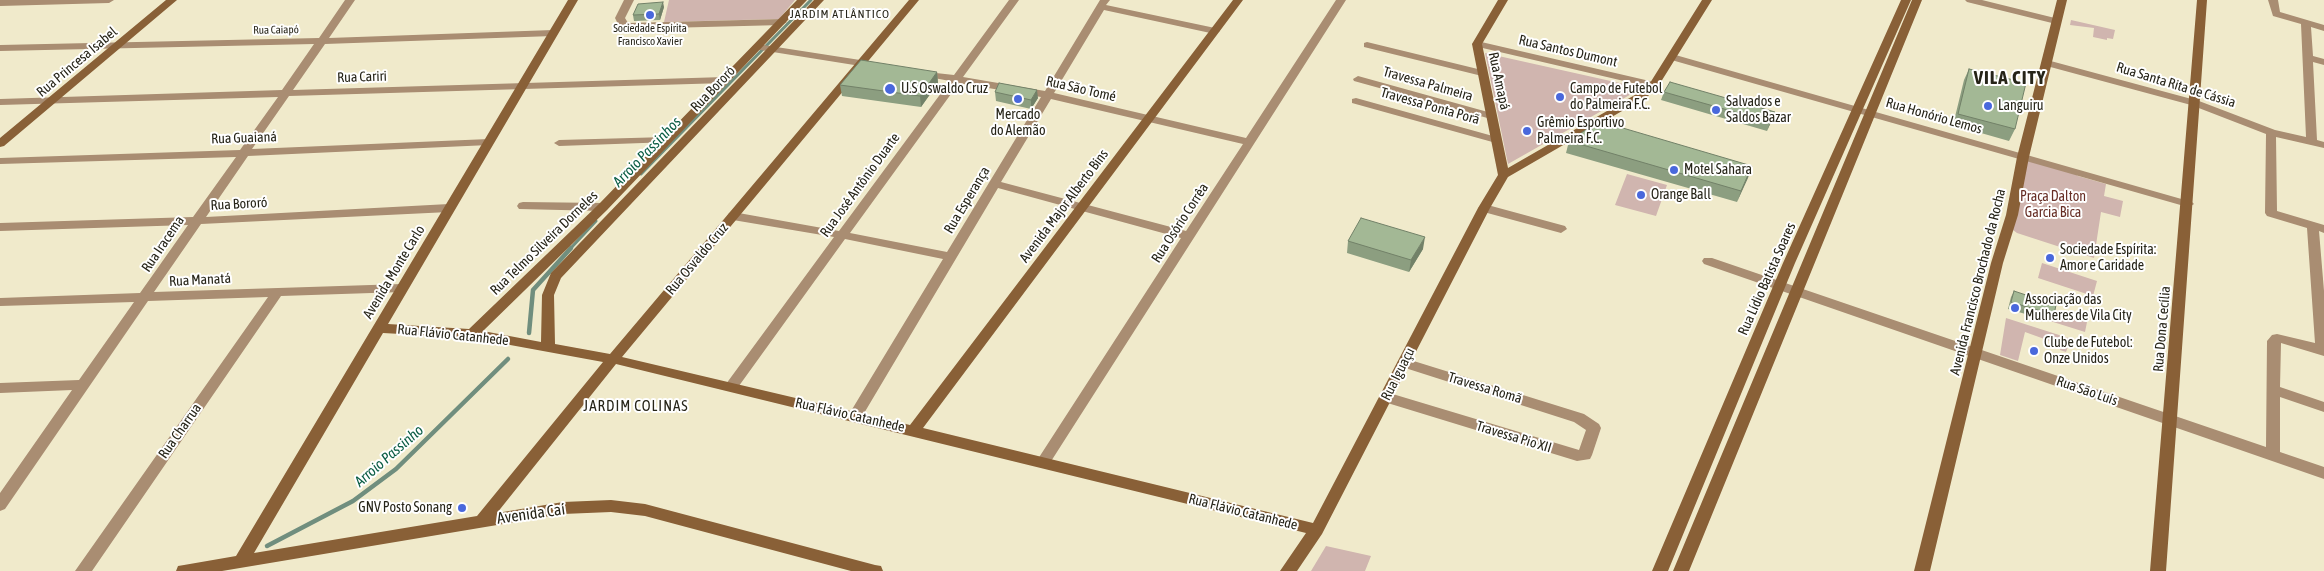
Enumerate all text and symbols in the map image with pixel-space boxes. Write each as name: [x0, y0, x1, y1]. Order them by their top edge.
district label: JARDIM ATLÂNTICO: [788, 7, 892, 21]
marker: Sociedade Espírita Francisco Xavier: [644, 9, 656, 21]
place label: Sociedade Espírita Francisco Xavier: [613, 22, 687, 48]
street label: Rua Princesa Isabel: [33, 23, 121, 101]
street label: Rua Caiapó: [253, 23, 299, 37]
street label: Rua Santos Dumont: [1517, 31, 1619, 71]
street label: Rua Amapá: [1485, 51, 1513, 111]
street label: Rua Santa Rita de Cássia: [2114, 59, 2238, 111]
street label: Rua Bororó: [687, 63, 739, 115]
street label: Travessa Palmeira: [1381, 63, 1475, 105]
district label: VILA CITY: [1973, 67, 2047, 89]
street label: Rua Cariri: [337, 68, 387, 86]
street label: Rua São Tomé: [1044, 73, 1118, 105]
place label: U.S Oswaldo Cruz: [901, 81, 988, 97]
place label: Campo de Futebol do Palmeira F.C.: [1570, 81, 1662, 114]
marker: U.S Oswaldo Cruz: [883, 82, 897, 96]
street label: Travessa Ponta Porã: [1379, 84, 1481, 128]
marker: Campo de Futebol do Palmeira F.C.: [1554, 91, 1566, 103]
marker: Mercado do Alemão: [1012, 93, 1024, 105]
place label: Salvados e Saldos Bazar: [1726, 94, 1791, 126]
street label: Rua Honório Lemos: [1884, 94, 1984, 138]
place label: Languiru: [1998, 98, 2044, 114]
marker: Languiru: [1982, 100, 1994, 112]
marker: Salvados e Saldos Bazar: [1710, 104, 1722, 116]
place label: Mercado do Alemão: [990, 107, 1046, 140]
water label: Arroio Passinhos: [609, 113, 685, 191]
place label: Grêmio Esportivo Palmeira F.C.: [1537, 115, 1624, 148]
marker: Grêmio Esportivo Palmeira F.C.: [1521, 125, 1533, 137]
street label: Rua Guaianá: [211, 128, 277, 148]
street label: Rua José Antônio Duarte: [817, 130, 903, 240]
street label: Avenida Major Alberto Bins: [1016, 146, 1112, 266]
place label: Motel Sahara: [1684, 162, 1752, 178]
street label: Rua Esperança: [941, 164, 993, 236]
marker: Motel Sahara: [1668, 164, 1680, 176]
street label: Rua Osório Corrêa: [1148, 180, 1212, 266]
street label: Rua Telmo Silveira Dorneles: [487, 187, 601, 299]
place label: Orange Ball: [1651, 187, 1711, 203]
street label: Avenida Francisco Brochado da Rocha: [1947, 187, 2009, 377]
marker: Orange Ball: [1635, 189, 1647, 201]
park label: Praça Dalton Garcia Bica: [2020, 189, 2086, 222]
street label: Rua Bororó: [210, 194, 268, 214]
street label: Rua Iracema: [138, 213, 188, 275]
street label: Rua Osvaldo Cruz: [662, 220, 732, 298]
street label: Rua Lídio Batista Soares: [1735, 220, 1799, 338]
street label: Avenida Monte Carlo: [360, 222, 428, 322]
place label: Sociedade Espírita: Amor e Caridade: [2060, 242, 2156, 274]
marker: Sociedade Espírita: Amor e Caridade: [2044, 252, 2056, 264]
street label: Rua Manatá: [169, 270, 231, 290]
street label: Rua Dona Cecília: [2150, 285, 2174, 373]
place label: Associação das Mulheres de Vila City: [2025, 292, 2132, 324]
marker: Associação das Mulheres de Vila City: [2009, 302, 2021, 314]
street label: Rua Flávio Catanhede: [397, 321, 509, 349]
place label: Clube de Futebol: Onze Unidos: [2044, 335, 2133, 368]
street label: Rua Iguaçu: [1378, 345, 1418, 403]
marker: Clube de Futebol: Onze Unidos: [2028, 345, 2040, 357]
street label: Travessa Romã: [1446, 369, 1524, 407]
street label: Rua São Luís: [2054, 373, 2120, 409]
street label: Rua Flávio Catanhede: [794, 394, 906, 436]
district label: JARDIM COLINAS: [582, 397, 690, 415]
street label: Rua Charrua: [155, 400, 205, 462]
street label: Travessa Pio XII: [1474, 418, 1554, 456]
water label: Arroio Passinho: [351, 421, 427, 491]
street label: Rua Flávio Catanhede: [1187, 490, 1299, 534]
place label: GNV Posto Sonang: [358, 500, 452, 516]
street label: Avenida Caí: [496, 500, 566, 528]
marker: GNV Posto Sonang: [456, 502, 468, 514]

